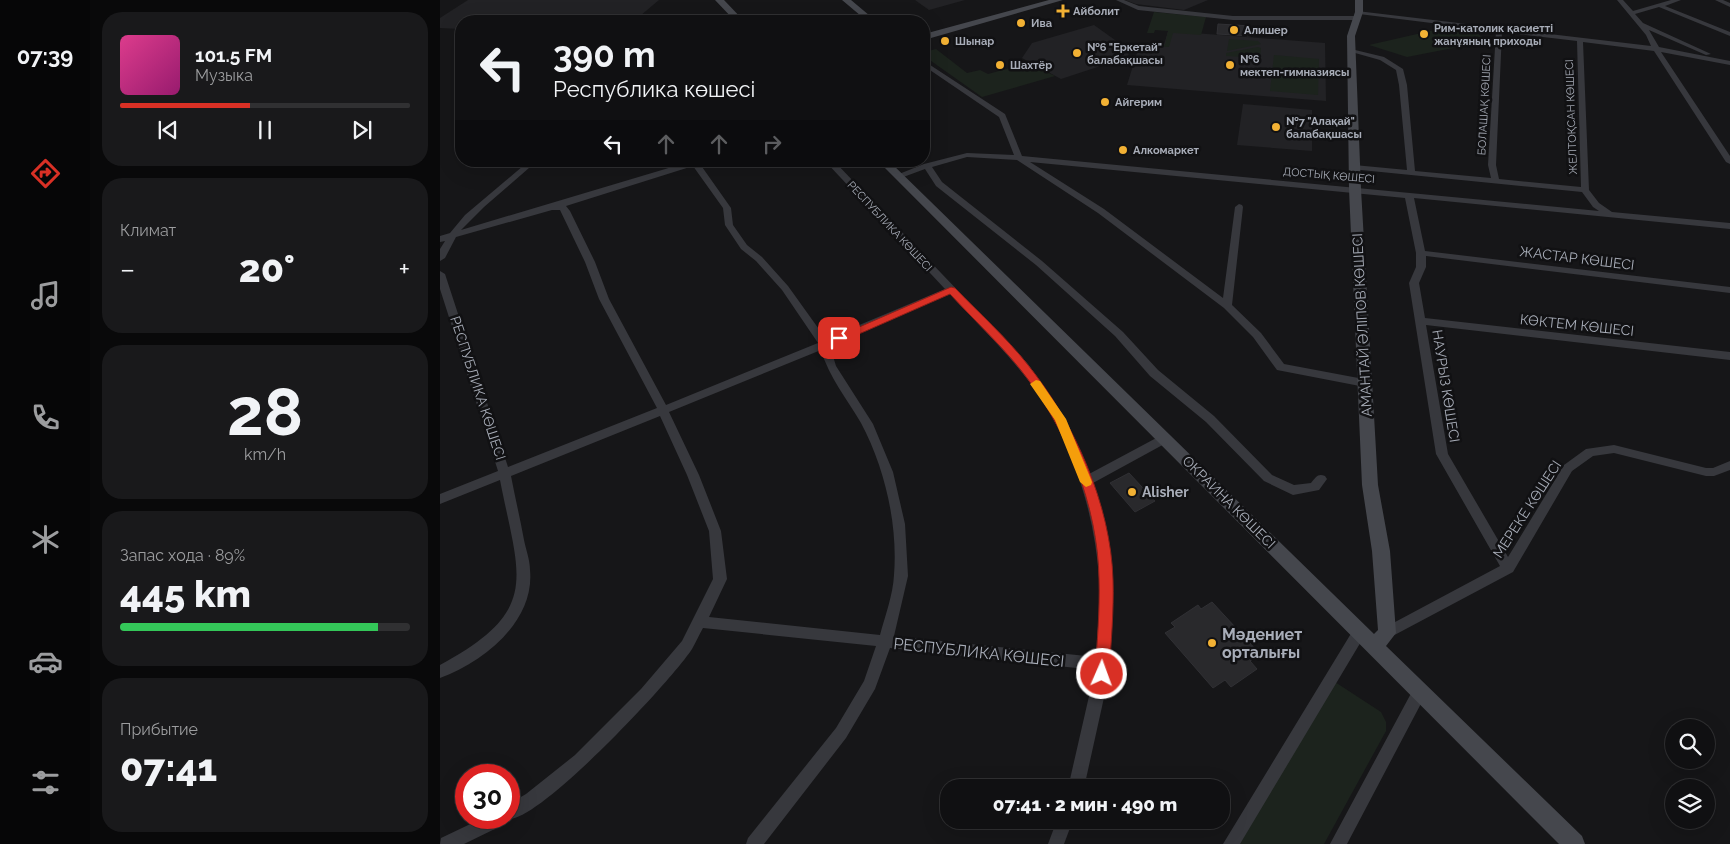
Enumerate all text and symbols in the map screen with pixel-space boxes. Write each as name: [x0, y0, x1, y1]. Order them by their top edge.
marker: Айболит: [1057, 5, 1069, 17]
place label: Айболит: [1073, 5, 1120, 18]
marker: Ива: [1015, 17, 1027, 29]
place label: Ива: [1031, 17, 1052, 30]
place label: Рим-католик қасиетті жанұяның приходы: [1434, 22, 1553, 48]
marker: Алишер: [1228, 24, 1240, 36]
place label: Алишер: [1244, 24, 1288, 37]
marker: Рим-католик қасиетті жанұяның приходы: [1418, 28, 1430, 40]
text: 390 m: [553, 34, 656, 75]
icon: left: [470, 35, 535, 100]
marker: Шынар: [939, 35, 951, 47]
place label: Шынар: [955, 35, 994, 48]
place label: №6 "Еркетай" балабақшасы: [1087, 41, 1163, 67]
text: 07:39: [17, 43, 73, 69]
text: 101.5 FM: [195, 44, 272, 66]
marker: №6 "Еркетай" балабақшасы: [1071, 47, 1083, 59]
place label: №6 мектеп-гимназиясы: [1240, 53, 1349, 79]
street label: БОЛАШАҚ КӨШЕСІ: [1475, 54, 1494, 156]
marker: Шахтёр: [994, 59, 1006, 71]
place label: Шахтёр: [1010, 59, 1052, 72]
marker: №6 мектеп-гимназиясы: [1224, 59, 1236, 71]
street label: ЖЕЛТОҚСАН КӨШЕСІ: [1563, 59, 1580, 175]
text: Музыка: [195, 66, 253, 85]
text: Республика көшесі: [553, 76, 755, 102]
marker: Айгерим: [1099, 96, 1111, 108]
place label: Айгерим: [1115, 96, 1162, 109]
place label: №7 "Алақай" балабақшасы: [1286, 115, 1362, 141]
icon: previous: [154, 116, 182, 144]
icon: pause: [251, 116, 279, 144]
icon: next: [348, 116, 376, 144]
marker: №7 "Алақай" балабақшасы: [1270, 121, 1282, 133]
icon: left: [599, 130, 627, 158]
icon: ahead: [652, 130, 680, 158]
icon: ahead: [705, 130, 733, 158]
icon: right: [758, 130, 786, 158]
marker: Алкомаркет: [1117, 144, 1129, 156]
place label: Алкомаркет: [1133, 144, 1199, 157]
icon: directions: [28, 156, 63, 191]
street label: ДОСТЫҚ КӨШЕСІ: [1283, 165, 1375, 186]
street label: РЕСПУБЛИКА КӨШЕСІ: [845, 179, 935, 274]
text: Климат: [120, 221, 176, 240]
street label: АМАНТАЙ ӘЛІПОВ КӨШЕСІ: [1348, 233, 1375, 417]
street label: ЖАСТАР КӨШЕСІ: [1519, 243, 1635, 273]
text: 20°: [239, 246, 295, 291]
text: −: [120, 253, 135, 286]
text: +: [398, 253, 410, 286]
icon: music: [28, 278, 63, 313]
street label: КӨКТЕМ КӨШЕСІ: [1519, 311, 1635, 339]
street label: РЕСПУБЛИКА КӨШЕСІ: [447, 314, 509, 462]
pin: [818, 317, 860, 359]
icon: arrive: [825, 324, 853, 352]
street label: НАУРЫЗ КӨШЕСІ: [1429, 328, 1463, 444]
text: 28: [227, 374, 303, 450]
icon: phone: [28, 400, 63, 435]
text: km/h: [244, 445, 286, 464]
street label: ОКРАИНА КӨШЕСІ: [1179, 452, 1279, 552]
street label: МЕРЕКЕ КӨШЕСІ: [1490, 457, 1564, 561]
place label: Alisher: [1142, 484, 1189, 500]
marker: Alisher: [1126, 486, 1138, 498]
icon: climate: [28, 522, 63, 557]
text: Запас хода · 89%: [120, 546, 245, 565]
text: 445 km: [120, 571, 251, 616]
place label: Мәдениет орталығы: [1222, 625, 1302, 662]
street label: РЕСПУБЛИКА КӨШЕСІ: [893, 634, 1065, 671]
marker: Мәдениет орталығы: [1206, 637, 1218, 649]
icon: car: [28, 644, 63, 679]
position arrow: [1075, 647, 1127, 699]
map controls: [1665, 719, 1715, 829]
button: search: [1665, 719, 1715, 769]
text: Прибытие: [120, 720, 198, 739]
text: 07:41: [120, 745, 217, 790]
speed limit sign: 30: [455, 764, 520, 829]
icon: filters: [28, 765, 63, 800]
button: layers: [1665, 779, 1715, 829]
text: 07:41 · 2 мин · 490 m: [993, 793, 1177, 815]

